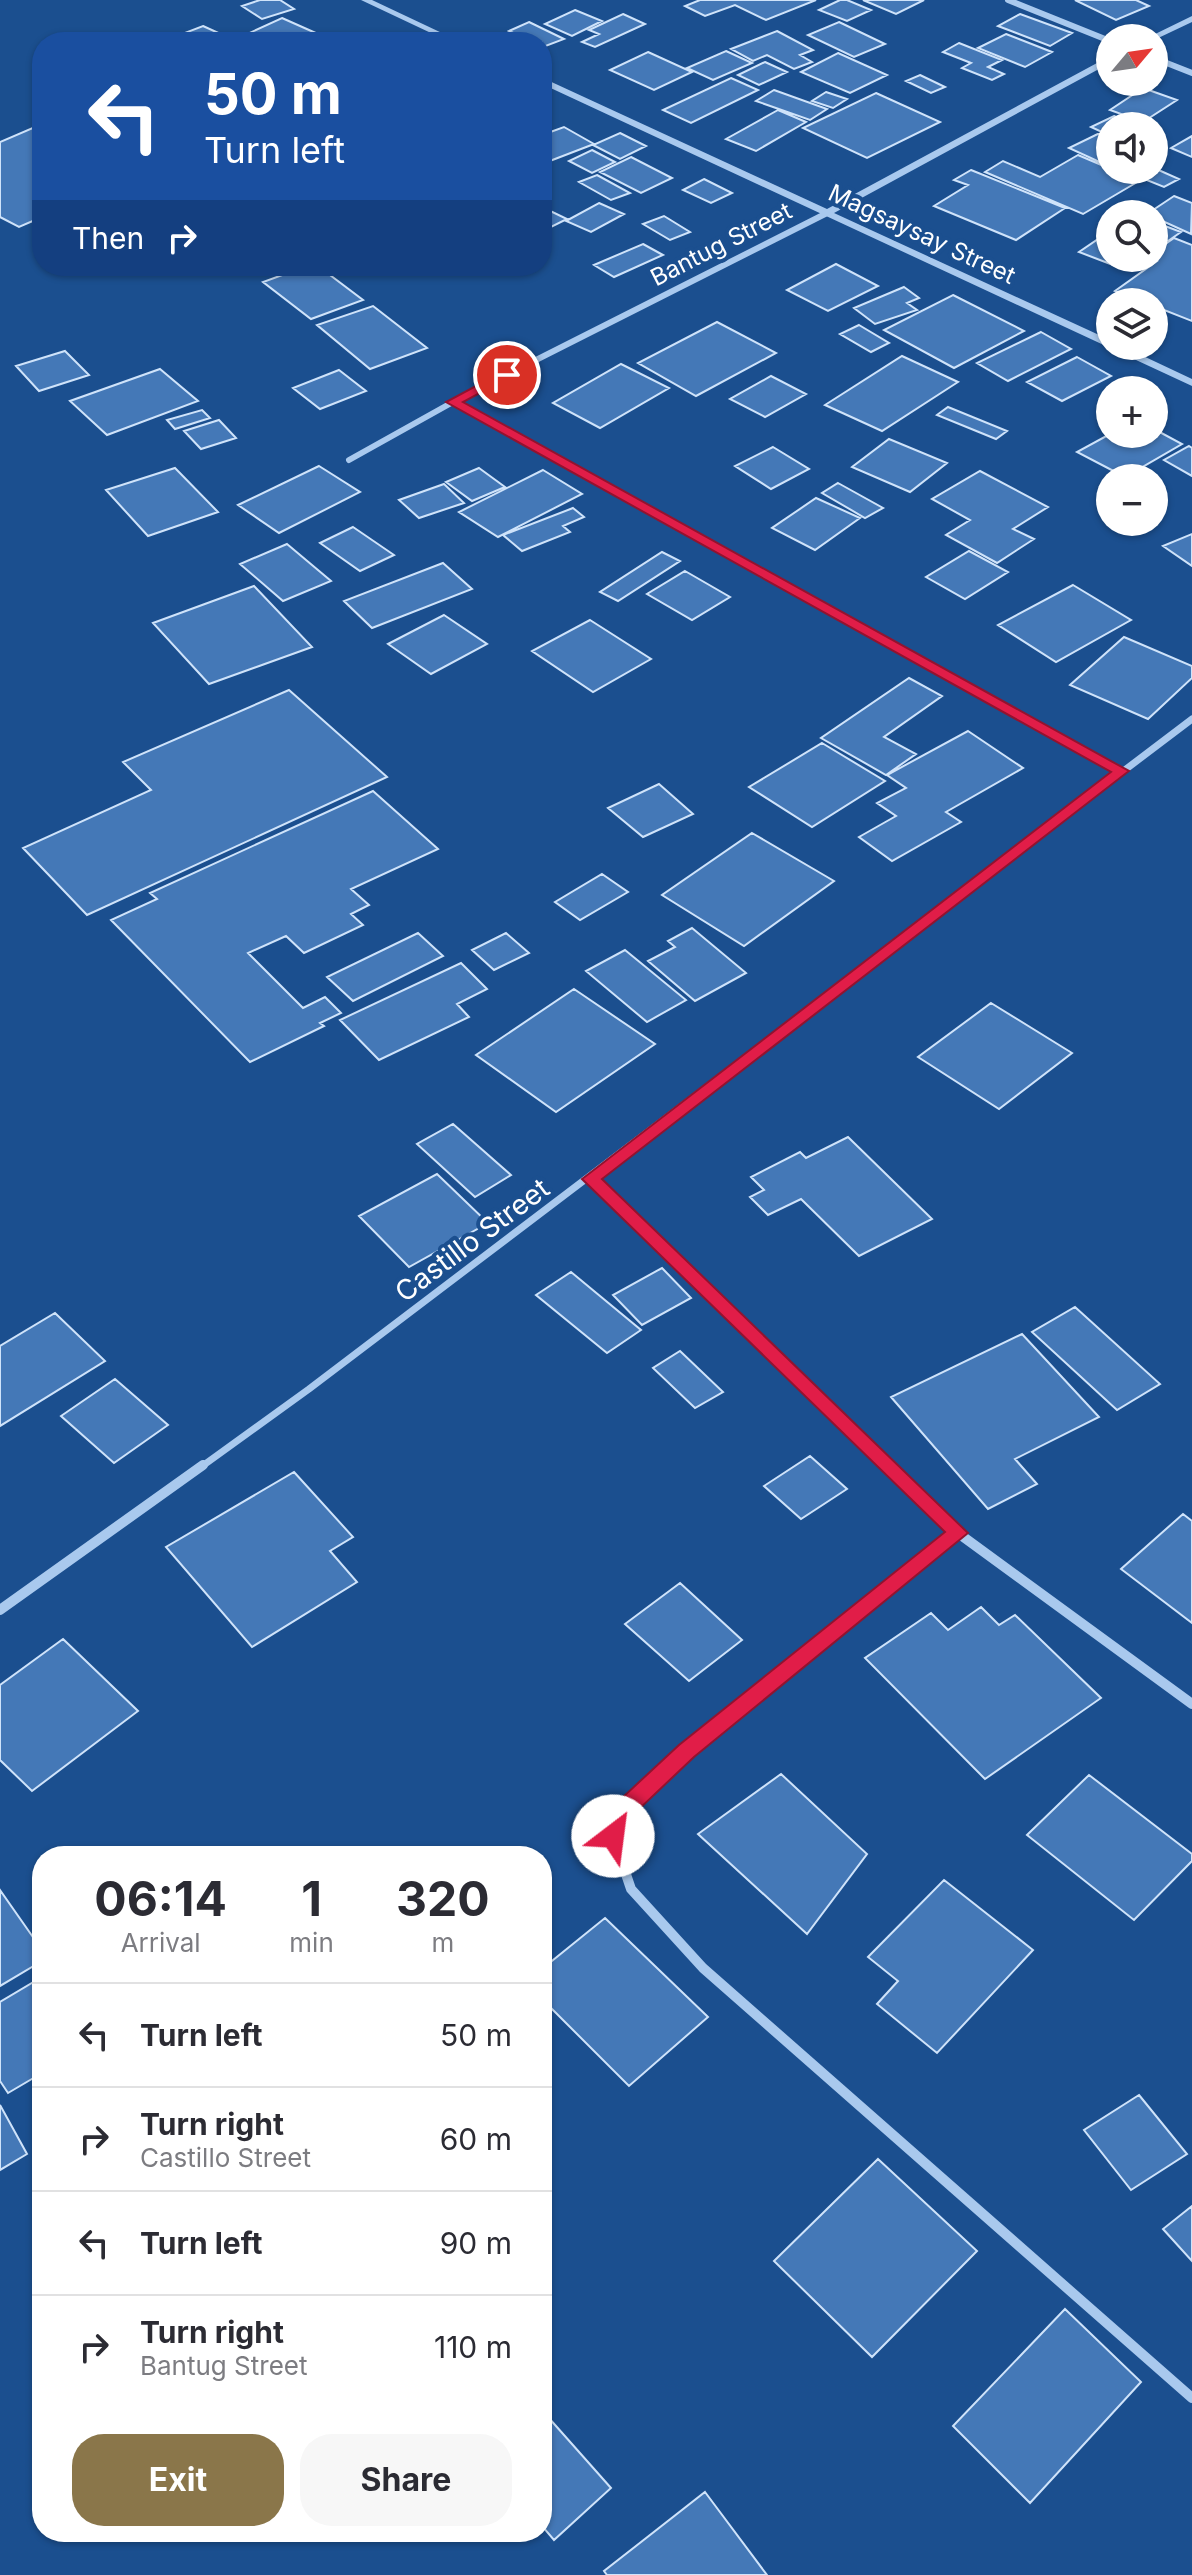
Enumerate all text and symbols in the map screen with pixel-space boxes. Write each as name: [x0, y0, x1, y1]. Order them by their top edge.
north arrow: [1096, 24, 1168, 96]
map controls: [1096, 24, 1168, 536]
text: 50 m: [204, 60, 342, 128]
icon: left: [72, 64, 176, 168]
button: sound: [1096, 112, 1168, 184]
text: Turn left: [204, 128, 345, 172]
street label: Magsaysay Street: [824, 178, 1020, 290]
street label: Bantug Street: [646, 196, 797, 292]
button: search: [1096, 200, 1168, 272]
icon: right: [160, 216, 204, 260]
text: Then: [72, 220, 144, 256]
button: layers: [1096, 288, 1168, 360]
pin: [473, 341, 541, 409]
icon: arrive: [485, 353, 529, 397]
button: +: [1096, 376, 1168, 448]
button: −: [1096, 464, 1168, 536]
street label: Castillo Street: [388, 1171, 556, 1309]
position arrow: [571, 1794, 655, 1878]
text: 06:14: [94, 1869, 227, 1928]
text: 1: [301, 1869, 322, 1928]
text: 320: [396, 1869, 490, 1928]
text: Arrival: [121, 1927, 201, 1958]
text: min: [289, 1927, 334, 1958]
text: m: [431, 1927, 454, 1958]
icon: left: [72, 2013, 116, 2057]
text: Turn left: [140, 2017, 262, 2053]
text: 50 m: [440, 2017, 512, 2053]
text: Turn right: [140, 2106, 284, 2142]
icon: right: [72, 2117, 116, 2161]
text: 60 m: [440, 2121, 512, 2157]
text: Castillo Street: [140, 2142, 311, 2173]
icon: left: [72, 2221, 116, 2265]
text: Turn left: [140, 2225, 262, 2261]
text: 90 m: [440, 2225, 512, 2261]
text: Turn right: [140, 2314, 284, 2350]
icon: right: [72, 2325, 116, 2369]
text: 110 m: [434, 2329, 512, 2365]
text: Bantug Street: [140, 2350, 307, 2381]
button: Exit: [72, 2434, 284, 2526]
button: Share: [300, 2434, 512, 2526]

